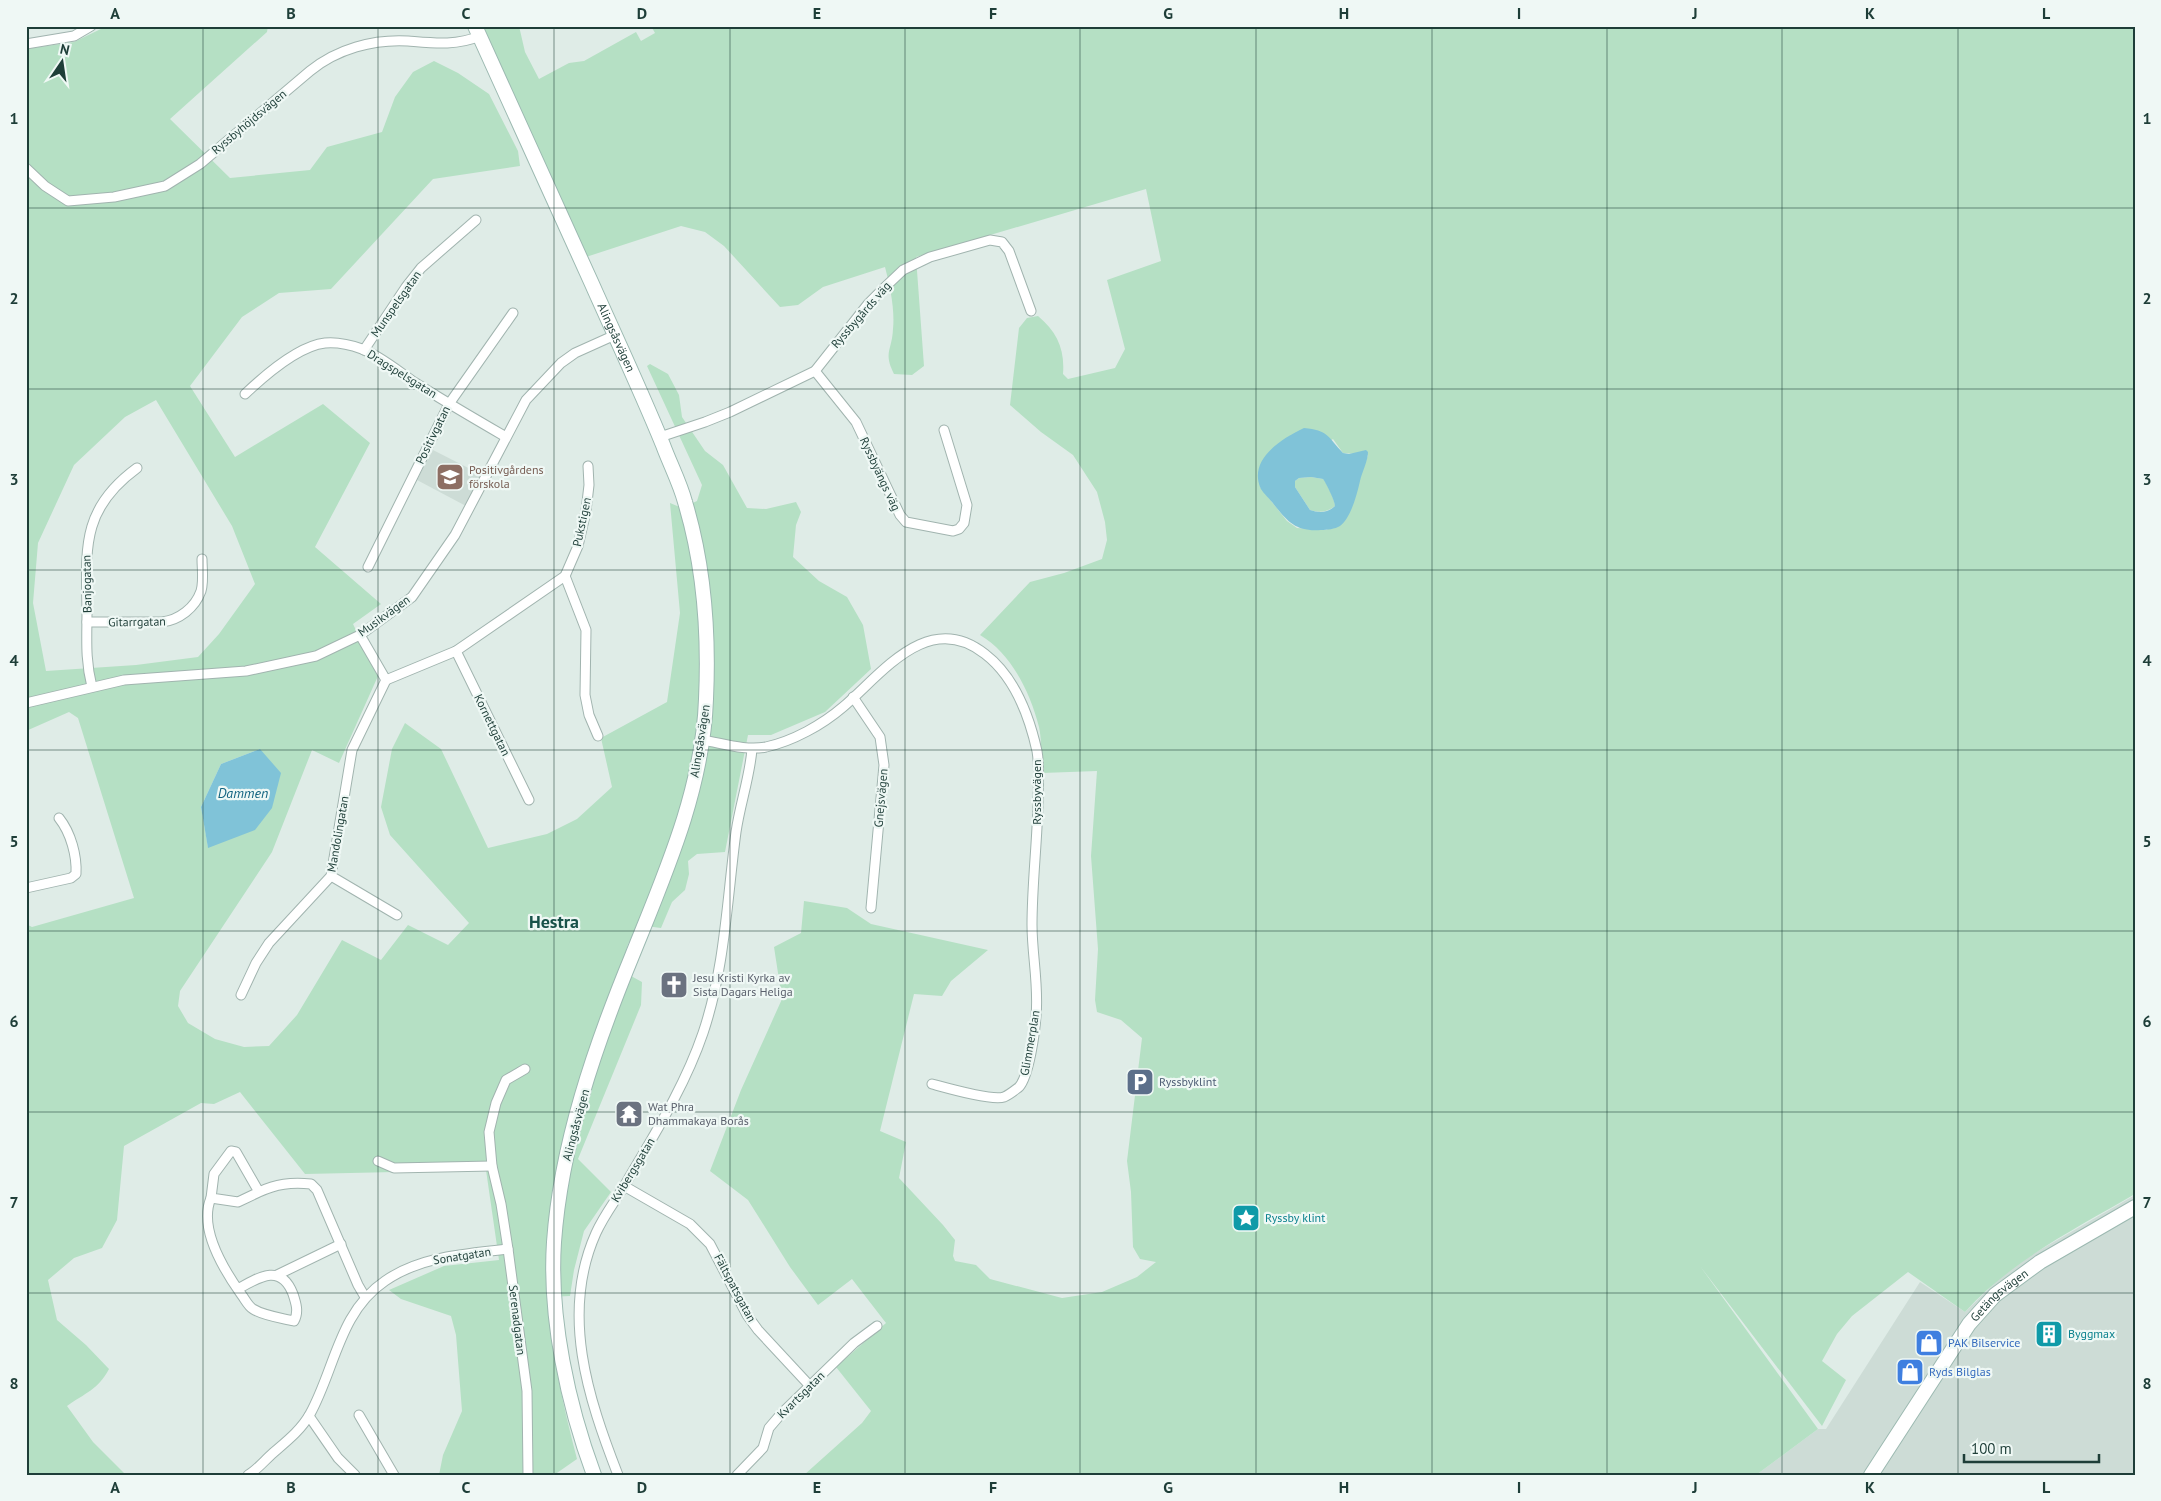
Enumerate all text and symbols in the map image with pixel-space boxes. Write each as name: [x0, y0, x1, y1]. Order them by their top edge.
text: A: [110, 3, 120, 23]
text: B: [286, 3, 296, 23]
text: C: [462, 3, 471, 23]
text: D: [637, 3, 647, 23]
text: E: [813, 3, 821, 23]
text: F: [989, 3, 997, 23]
text: G: [1163, 3, 1173, 23]
text: H: [1339, 3, 1349, 23]
text: I: [1517, 3, 1521, 23]
text: J: [1691, 3, 1698, 23]
text: K: [1865, 3, 1875, 23]
text: L: [2042, 3, 2051, 23]
north arrow: [38, 38, 88, 88]
text: N: [58, 40, 71, 59]
street label: Ryssbyhöjdsvägen: [208, 86, 289, 157]
text: 1: [9, 108, 19, 128]
text: 1: [2142, 108, 2152, 128]
street label: Munspelsgatan: [367, 268, 424, 340]
street label: Ryssbygårds väg: [828, 278, 894, 351]
text: 2: [9, 288, 19, 308]
text: 2: [2142, 288, 2152, 308]
street label: Alingsåsvägen: [595, 301, 639, 374]
street label: Dragspelsgatan: [365, 346, 440, 401]
street label: Positivgatan: [412, 403, 453, 466]
street label: Ryssbyängs väg: [857, 435, 904, 513]
school or university icon: Positivgårdens förskola: [435, 462, 465, 492]
place label: Positivgårdens förskola: [469, 462, 544, 491]
text: 3: [9, 469, 19, 489]
text: 3: [2142, 469, 2152, 489]
street label: Pukstigen: [569, 496, 594, 548]
street label: Banjogatan: [78, 555, 95, 613]
street label: Musikvägen: [355, 592, 413, 640]
street label: Gitarrgatan: [108, 613, 166, 630]
text: 4: [9, 650, 19, 670]
text: 4: [2142, 650, 2152, 670]
street label: Kornettgatan: [471, 691, 514, 758]
street label: Alingsåsvägen: [686, 703, 713, 778]
street label: Ryssbyvägen: [1029, 759, 1044, 825]
street label: Gnejsvägen: [870, 768, 891, 828]
water label: Dammen: [218, 784, 268, 802]
street label: Mandolingatan: [323, 795, 352, 873]
text: 5: [9, 831, 19, 851]
text: 5: [2142, 831, 2152, 851]
district label: Hestra: [529, 910, 579, 933]
church icon: Jesu Kristi Kyrka av Sista Dagars Heliga: [659, 970, 689, 1000]
place label: Jesu Kristi Kyrka av Sista Dagars Heliga: [692, 970, 793, 999]
street label: Glimmerplan: [1016, 1009, 1043, 1077]
text: 6: [9, 1011, 19, 1031]
text: 6: [2142, 1011, 2152, 1031]
parking icon: Ryssbyklint: [1125, 1067, 1155, 1097]
place label: Ryssbyklint: [1159, 1074, 1216, 1089]
street label: Alingsåsvägen: [559, 1087, 592, 1162]
temple icon: Wat Phra Dhammakaya Borås: [614, 1099, 644, 1129]
place label: Wat Phra Dhammakaya Borås: [648, 1099, 749, 1128]
street label: Kvibergsgatan: [607, 1135, 658, 1205]
text: 7: [9, 1192, 19, 1212]
text: 7: [2142, 1192, 2152, 1212]
place icon: Ryssby klint: [1231, 1203, 1261, 1233]
place label: Ryssby klint: [1265, 1210, 1325, 1225]
street label: Sonatgatan: [432, 1244, 492, 1267]
street label: Fältspatsgatan: [711, 1251, 760, 1325]
street label: Getängsvägen: [1967, 1265, 2031, 1324]
street label: Serenadgatan: [506, 1284, 529, 1356]
building icon: Byggmax: [2034, 1319, 2064, 1349]
place label: Byggmax: [2068, 1326, 2115, 1341]
shop icon: PAK Bilservice: [1914, 1328, 1944, 1358]
place label: PAK Bilservice: [1948, 1335, 2020, 1350]
shop icon: Ryds Bilglas: [1895, 1357, 1925, 1387]
place label: Ryds Bilglas: [1929, 1364, 1991, 1379]
street label: Kvartsgatan: [774, 1368, 827, 1421]
text: 8: [9, 1373, 19, 1393]
text: 8: [2142, 1373, 2152, 1393]
scale bar: [1964, 1431, 2098, 1463]
text: 100 m: [1971, 1439, 2012, 1458]
text: A: [110, 1477, 120, 1497]
text: B: [286, 1477, 296, 1497]
text: C: [462, 1477, 471, 1497]
text: D: [637, 1477, 647, 1497]
text: E: [813, 1477, 821, 1497]
text: F: [989, 1477, 997, 1497]
text: G: [1163, 1477, 1173, 1497]
text: H: [1339, 1477, 1349, 1497]
text: I: [1517, 1477, 1521, 1497]
text: J: [1691, 1477, 1698, 1497]
text: K: [1865, 1477, 1875, 1497]
text: L: [2042, 1477, 2051, 1497]

